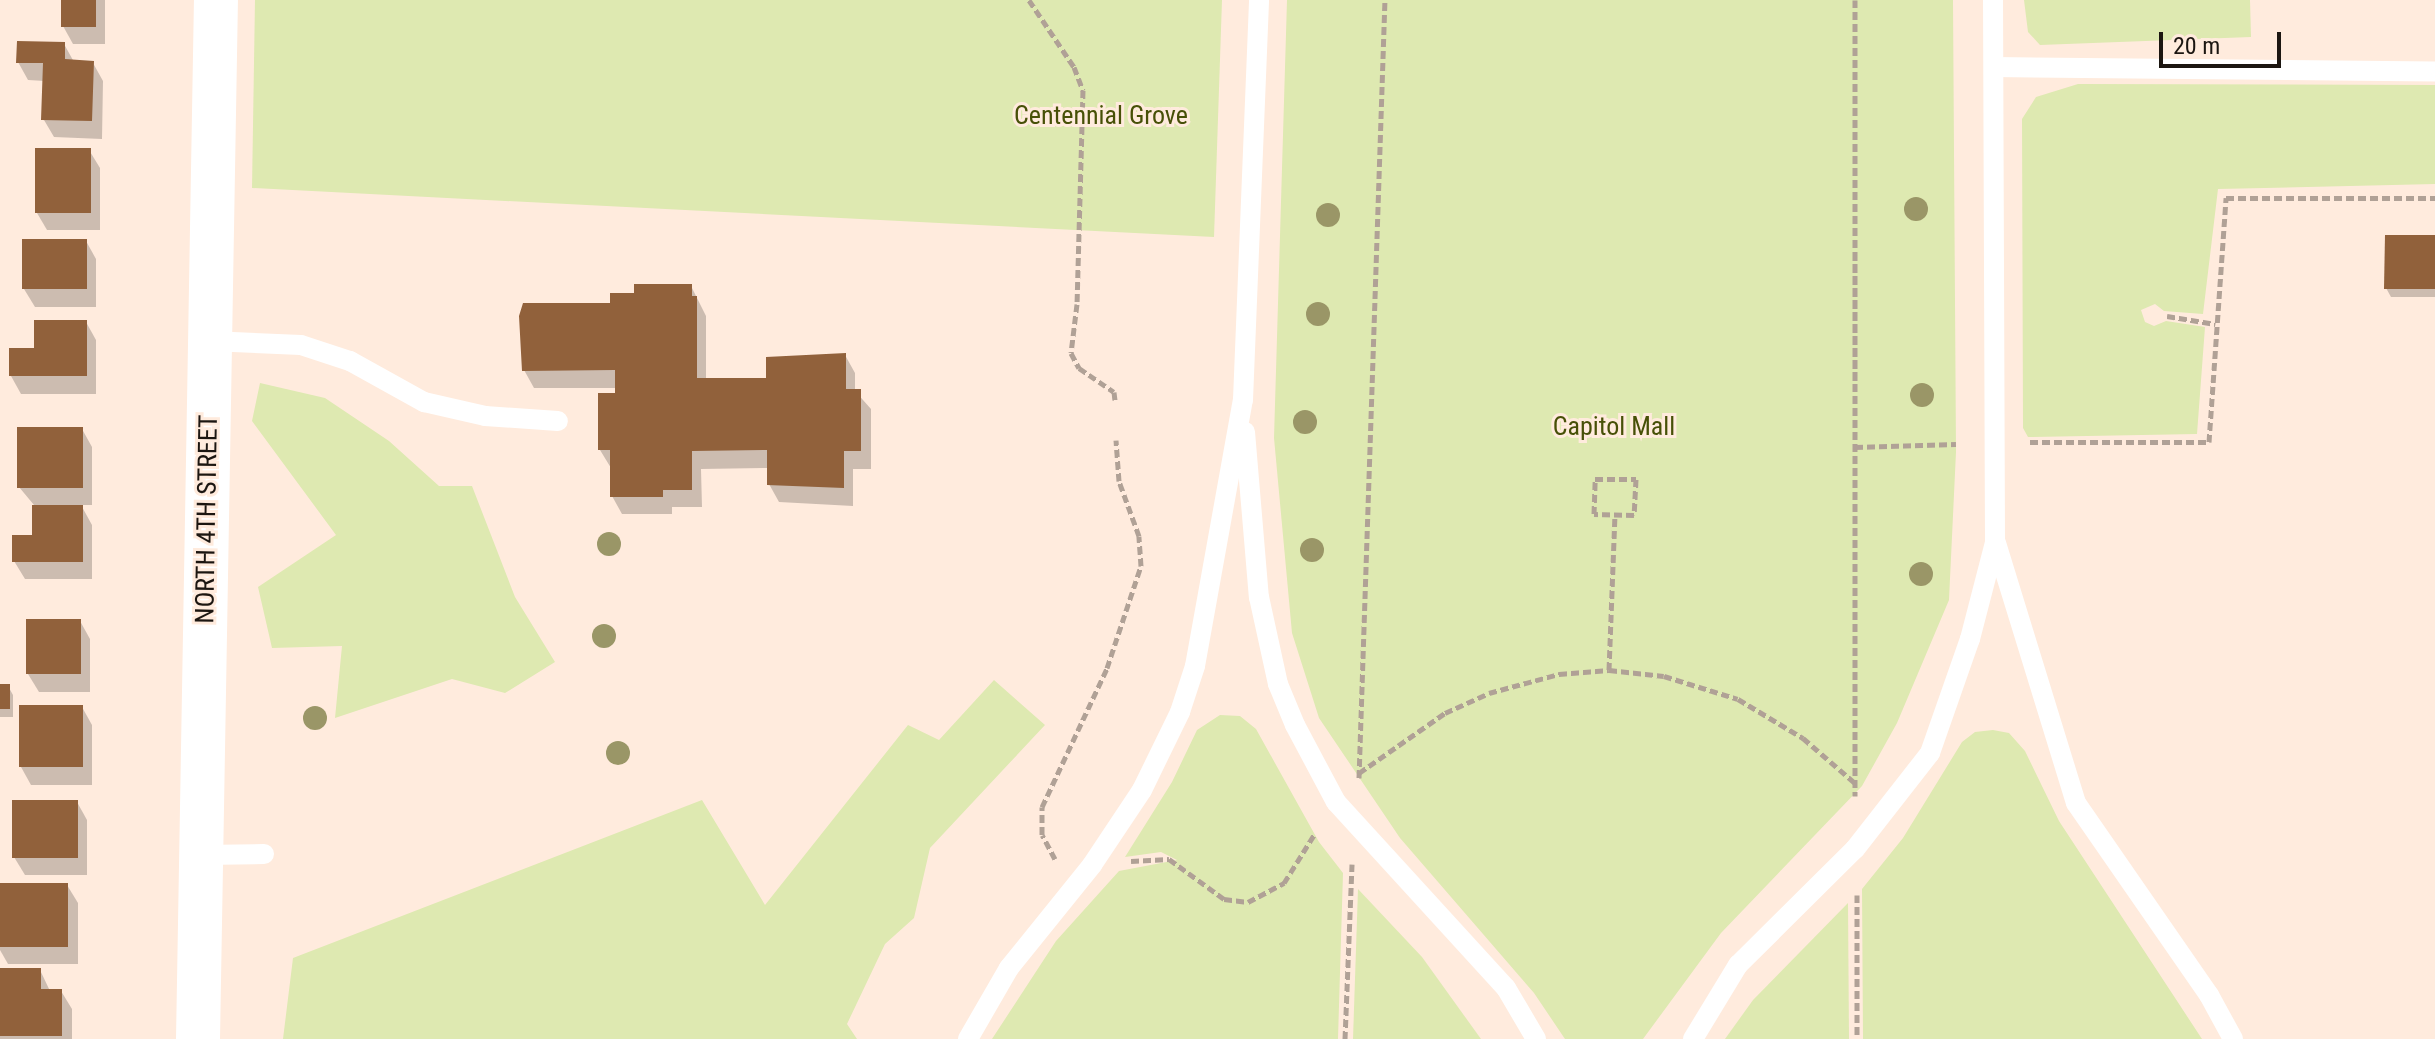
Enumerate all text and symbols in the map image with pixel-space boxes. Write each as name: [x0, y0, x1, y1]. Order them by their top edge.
scale bar: [2163, 16, 2285, 66]
text: 20 m: [2173, 32, 2220, 60]
park label: Centennial Grove: [1014, 100, 1188, 132]
park label: Capitol Mall: [1553, 411, 1675, 443]
street label: NORTH 4TH STREET: [190, 414, 224, 624]

